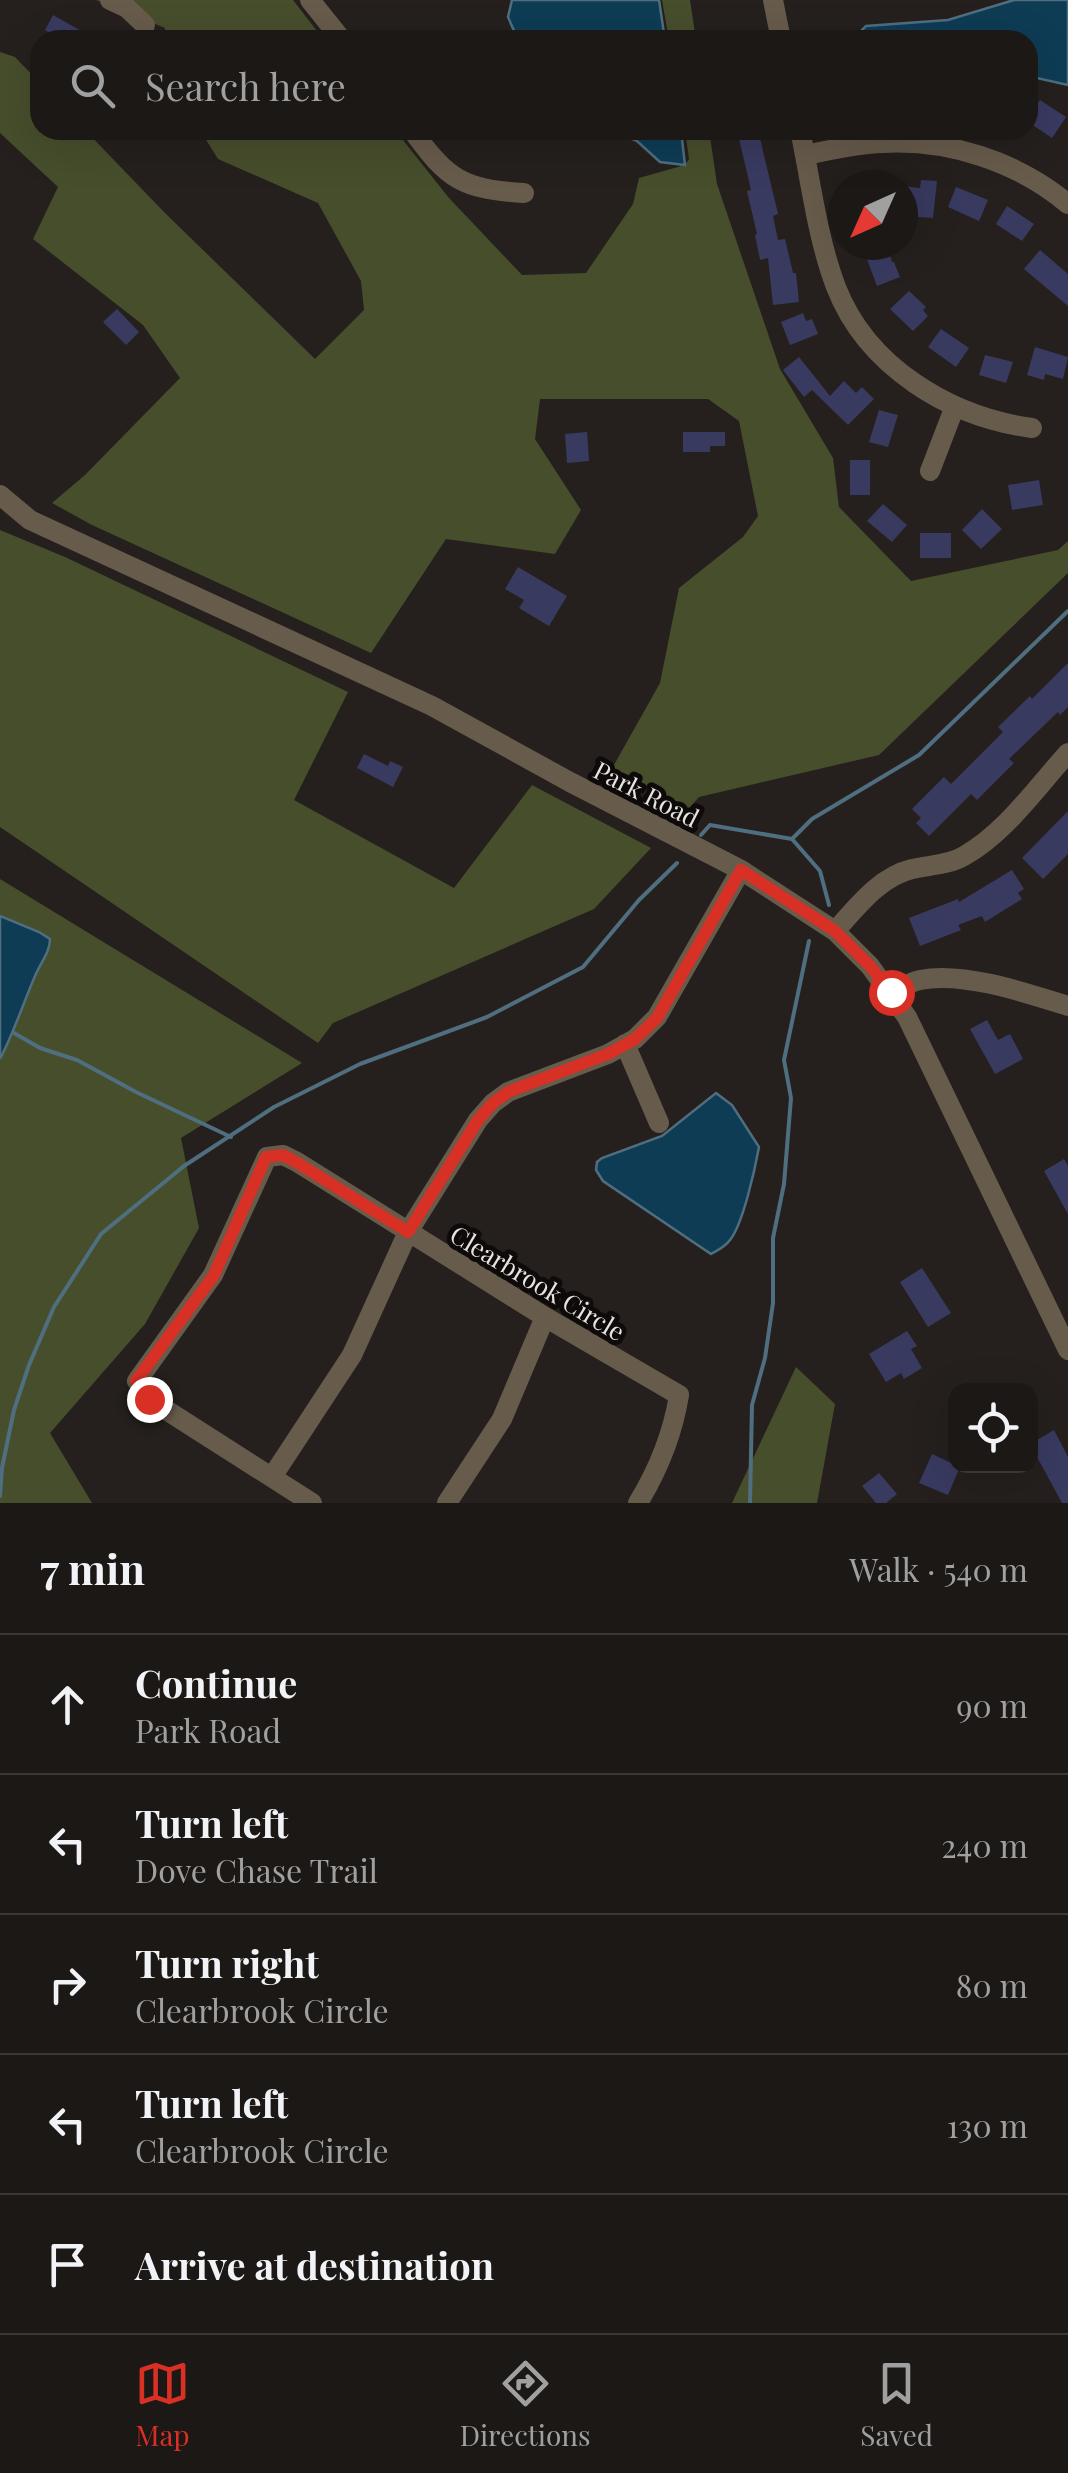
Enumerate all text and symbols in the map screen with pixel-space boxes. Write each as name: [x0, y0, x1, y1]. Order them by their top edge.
search box: [30, 30, 1038, 140]
icon: search: [65, 58, 120, 113]
text: Search here: [145, 60, 346, 111]
north arrow: [828, 170, 918, 260]
street label: Park Road: [589, 752, 705, 834]
route start: [869, 970, 915, 1016]
street label: Clearbrook Circle: [445, 1217, 631, 1347]
route end: [127, 1377, 173, 1423]
map controls: [948, 1383, 1038, 1473]
button: locate: [948, 1383, 1038, 1473]
text: 7 min: [40, 1540, 145, 1596]
text: Walk · 540 m: [849, 1547, 1028, 1590]
text: Continue: [135, 1657, 297, 1708]
icon: ahead: [40, 1677, 95, 1732]
text: 90 m: [956, 1683, 1028, 1726]
text: Park Road: [135, 1708, 281, 1751]
text: Turn left: [135, 1797, 288, 1848]
icon: left: [40, 1817, 95, 1872]
text: 240 m: [941, 1823, 1028, 1866]
text: Dove Chase Trail: [135, 1848, 378, 1891]
text: Turn right: [135, 1937, 319, 1988]
icon: right: [40, 1957, 95, 2012]
text: 80 m: [956, 1963, 1028, 2006]
text: Clearbrook Circle: [135, 1988, 389, 2031]
text: Turn left: [135, 2077, 288, 2128]
icon: left: [40, 2097, 95, 2152]
text: 130 m: [947, 2103, 1028, 2146]
text: Clearbrook Circle: [135, 2128, 389, 2171]
icon: arrive: [40, 2237, 95, 2292]
text: Arrive at destination: [135, 2239, 494, 2290]
tab: Map: [135, 2356, 190, 2453]
tab: Directions: [460, 2356, 591, 2453]
tab: Saved: [860, 2356, 933, 2453]

